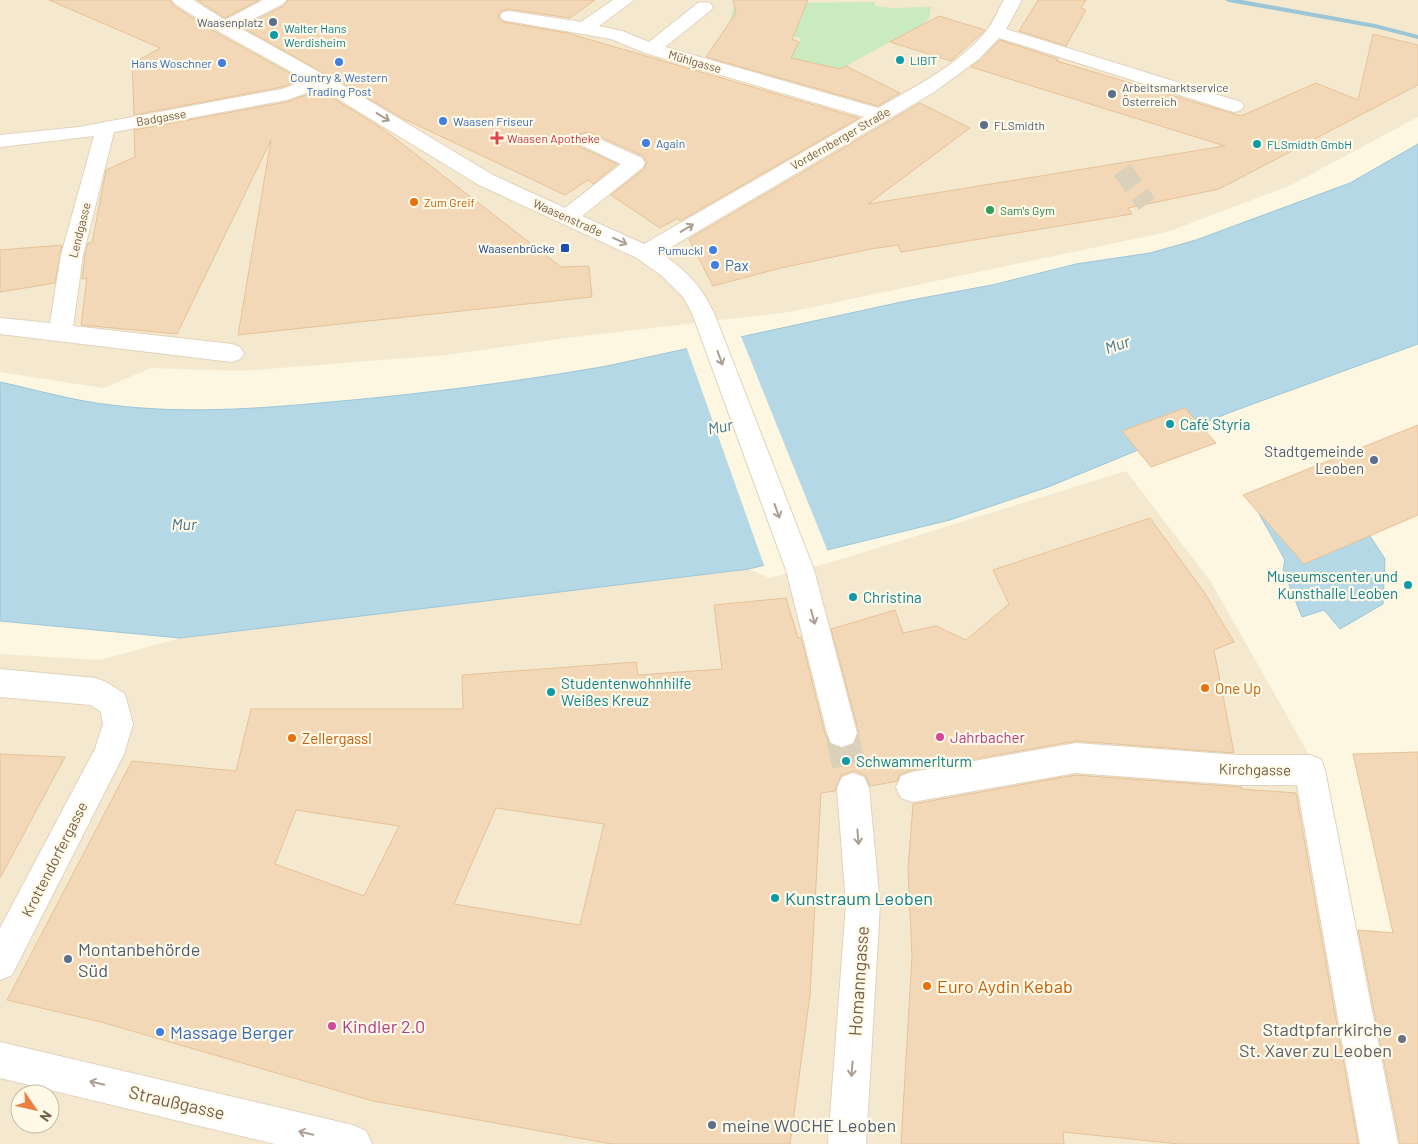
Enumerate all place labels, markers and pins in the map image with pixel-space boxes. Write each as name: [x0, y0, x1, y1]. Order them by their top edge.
place label: Waasenplatz: [197, 15, 263, 29]
marker: Waasenplatz: [267, 16, 279, 28]
place label: Walter Hans Werdisheim: [284, 21, 347, 49]
marker: Walter Hans Werdisheim: [268, 29, 280, 41]
place label: LIBIT: [910, 53, 938, 67]
marker: LIBIT: [894, 54, 906, 66]
place label: Hans Woschner: [131, 56, 213, 70]
marker: Country & Western Trading Post: [333, 56, 345, 68]
marker: Hans Woschner: [216, 57, 228, 69]
place label: Country & Western Trading Post: [290, 70, 388, 98]
place label: Arbeitsmarktservice Österreich: [1122, 80, 1229, 108]
marker: Arbeitsmarktservice Österreich: [1106, 88, 1118, 100]
place label: Waasen Friseur: [453, 114, 534, 128]
marker: Waasen Friseur: [437, 115, 449, 127]
place label: FLSmidth: [994, 118, 1045, 132]
marker: FLSmidth: [978, 119, 990, 131]
place label: Waasen Apotheke: [507, 131, 600, 145]
marker: Waasen Apotheke: [491, 132, 503, 144]
place label: Again: [656, 136, 685, 150]
marker: Again: [640, 137, 652, 149]
place label: FLSmidth GmbH: [1267, 137, 1352, 151]
marker: FLSmidth GmbH: [1251, 138, 1263, 150]
place label: Zum Greif: [424, 195, 475, 209]
marker: Zum Greif: [408, 196, 420, 208]
place label: Sam's Gym: [1000, 203, 1055, 217]
marker: Sam's Gym: [984, 204, 996, 216]
place label: Waasenbrücke: [478, 241, 555, 255]
marker: Waasenbrücke: [559, 242, 571, 254]
place label: Pumuckl: [658, 243, 703, 257]
marker: Pumuckl: [707, 244, 719, 256]
place label: Pax: [725, 256, 749, 274]
marker: Pax: [709, 259, 721, 271]
place label: Café Styria: [1180, 415, 1250, 433]
marker: Café Styria: [1164, 418, 1176, 430]
place label: Stadtgemeinde Leoben: [1264, 442, 1364, 477]
marker: Stadtgemeinde Leoben: [1368, 454, 1380, 466]
place label: Museumscenter und Kunsthalle Leoben: [1267, 567, 1398, 602]
marker: Museumscenter und Kunsthalle Leoben: [1402, 579, 1414, 591]
place label: Christina: [863, 588, 922, 606]
marker: Christina: [847, 591, 859, 603]
place label: Studentenwohnhilfe Weißes Kreuz: [561, 674, 692, 709]
place label: One Up: [1215, 679, 1261, 697]
marker: One Up: [1199, 682, 1211, 694]
marker: Studentenwohnhilfe Weißes Kreuz: [545, 686, 557, 698]
place label: Jahrbacher: [950, 728, 1025, 746]
place label: Zellergassl: [302, 729, 372, 747]
marker: Jahrbacher: [934, 731, 946, 743]
marker: Zellergassl: [286, 732, 298, 744]
place label: Schwammerlturm: [856, 752, 972, 770]
marker: Schwammerlturm: [840, 755, 852, 767]
place label: Kunstraum Leoben: [785, 887, 933, 909]
marker: Kunstraum Leoben: [769, 892, 781, 904]
place label: Montanbehörde Süd: [78, 938, 200, 981]
marker: Montanbehörde Süd: [62, 953, 74, 965]
place label: Euro Aydin Kebab: [937, 975, 1073, 997]
marker: Euro Aydin Kebab: [921, 980, 933, 992]
place label: Kindler 2.0: [342, 1015, 425, 1037]
place label: Stadtpfarrkirche St. Xaver zu Leoben: [1239, 1018, 1392, 1061]
marker: Kindler 2.0: [326, 1020, 338, 1032]
place label: Massage Berger: [170, 1021, 295, 1043]
marker: Massage Berger: [154, 1026, 166, 1038]
marker: Stadtpfarrkirche St. Xaver zu Leoben: [1396, 1033, 1408, 1045]
place label: meine WOCHE Leoben: [722, 1114, 896, 1136]
marker: meine WOCHE Leoben: [706, 1119, 718, 1131]

